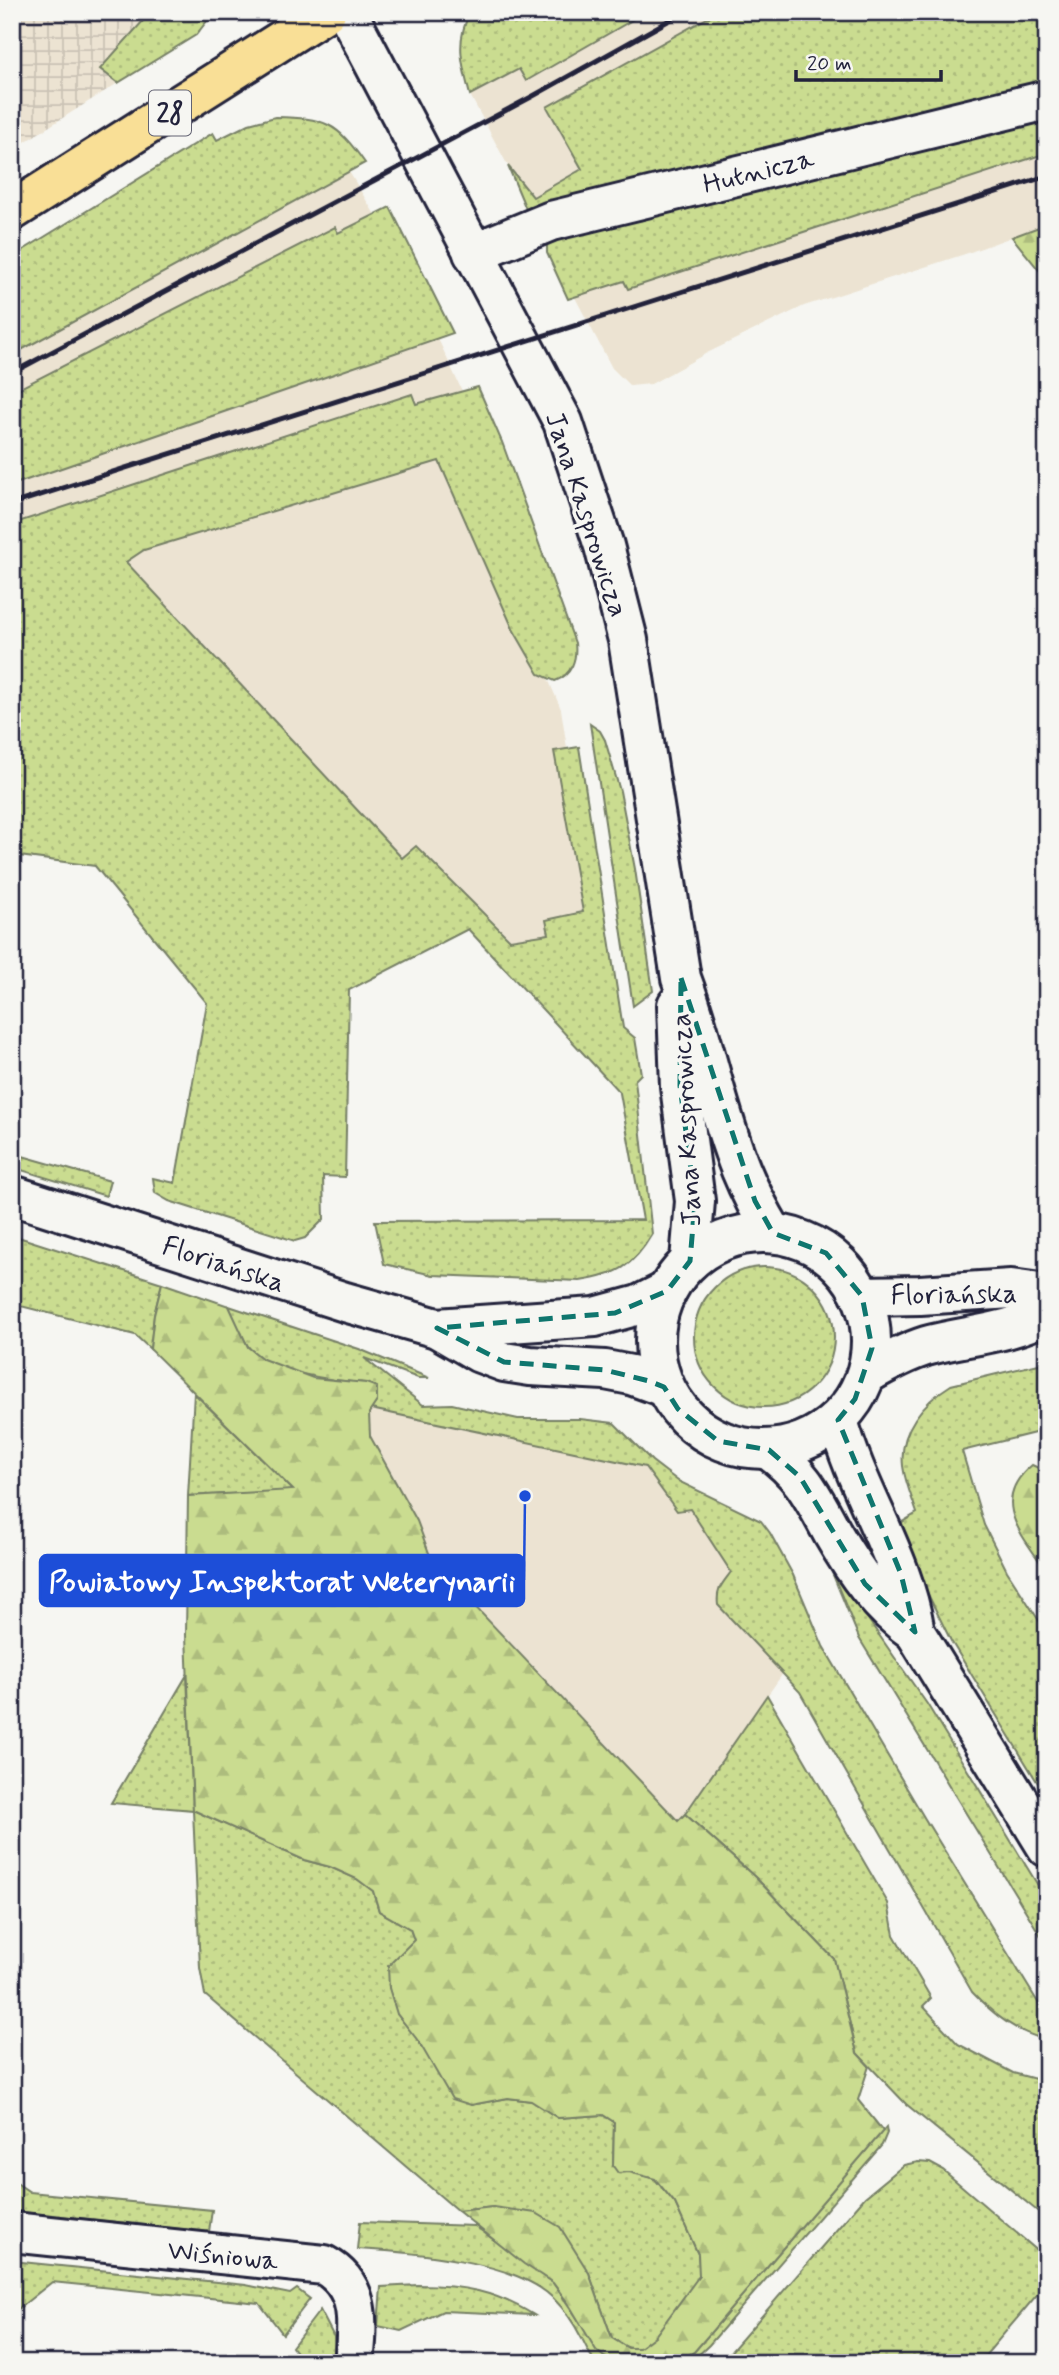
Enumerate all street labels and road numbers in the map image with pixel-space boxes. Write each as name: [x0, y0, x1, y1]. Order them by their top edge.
road number: 28: [149, 90, 191, 136]
street label: Hutnicza: [699, 141, 818, 204]
street label: Jana Kasprowicza: [535, 408, 636, 622]
street label: Jana Kasprowicza: [663, 1012, 712, 1227]
street label: Floriańska: [157, 1228, 289, 1303]
street label: Floriańska: [890, 1276, 1018, 1315]
street label: Wiśniowa: [166, 2232, 280, 2281]

